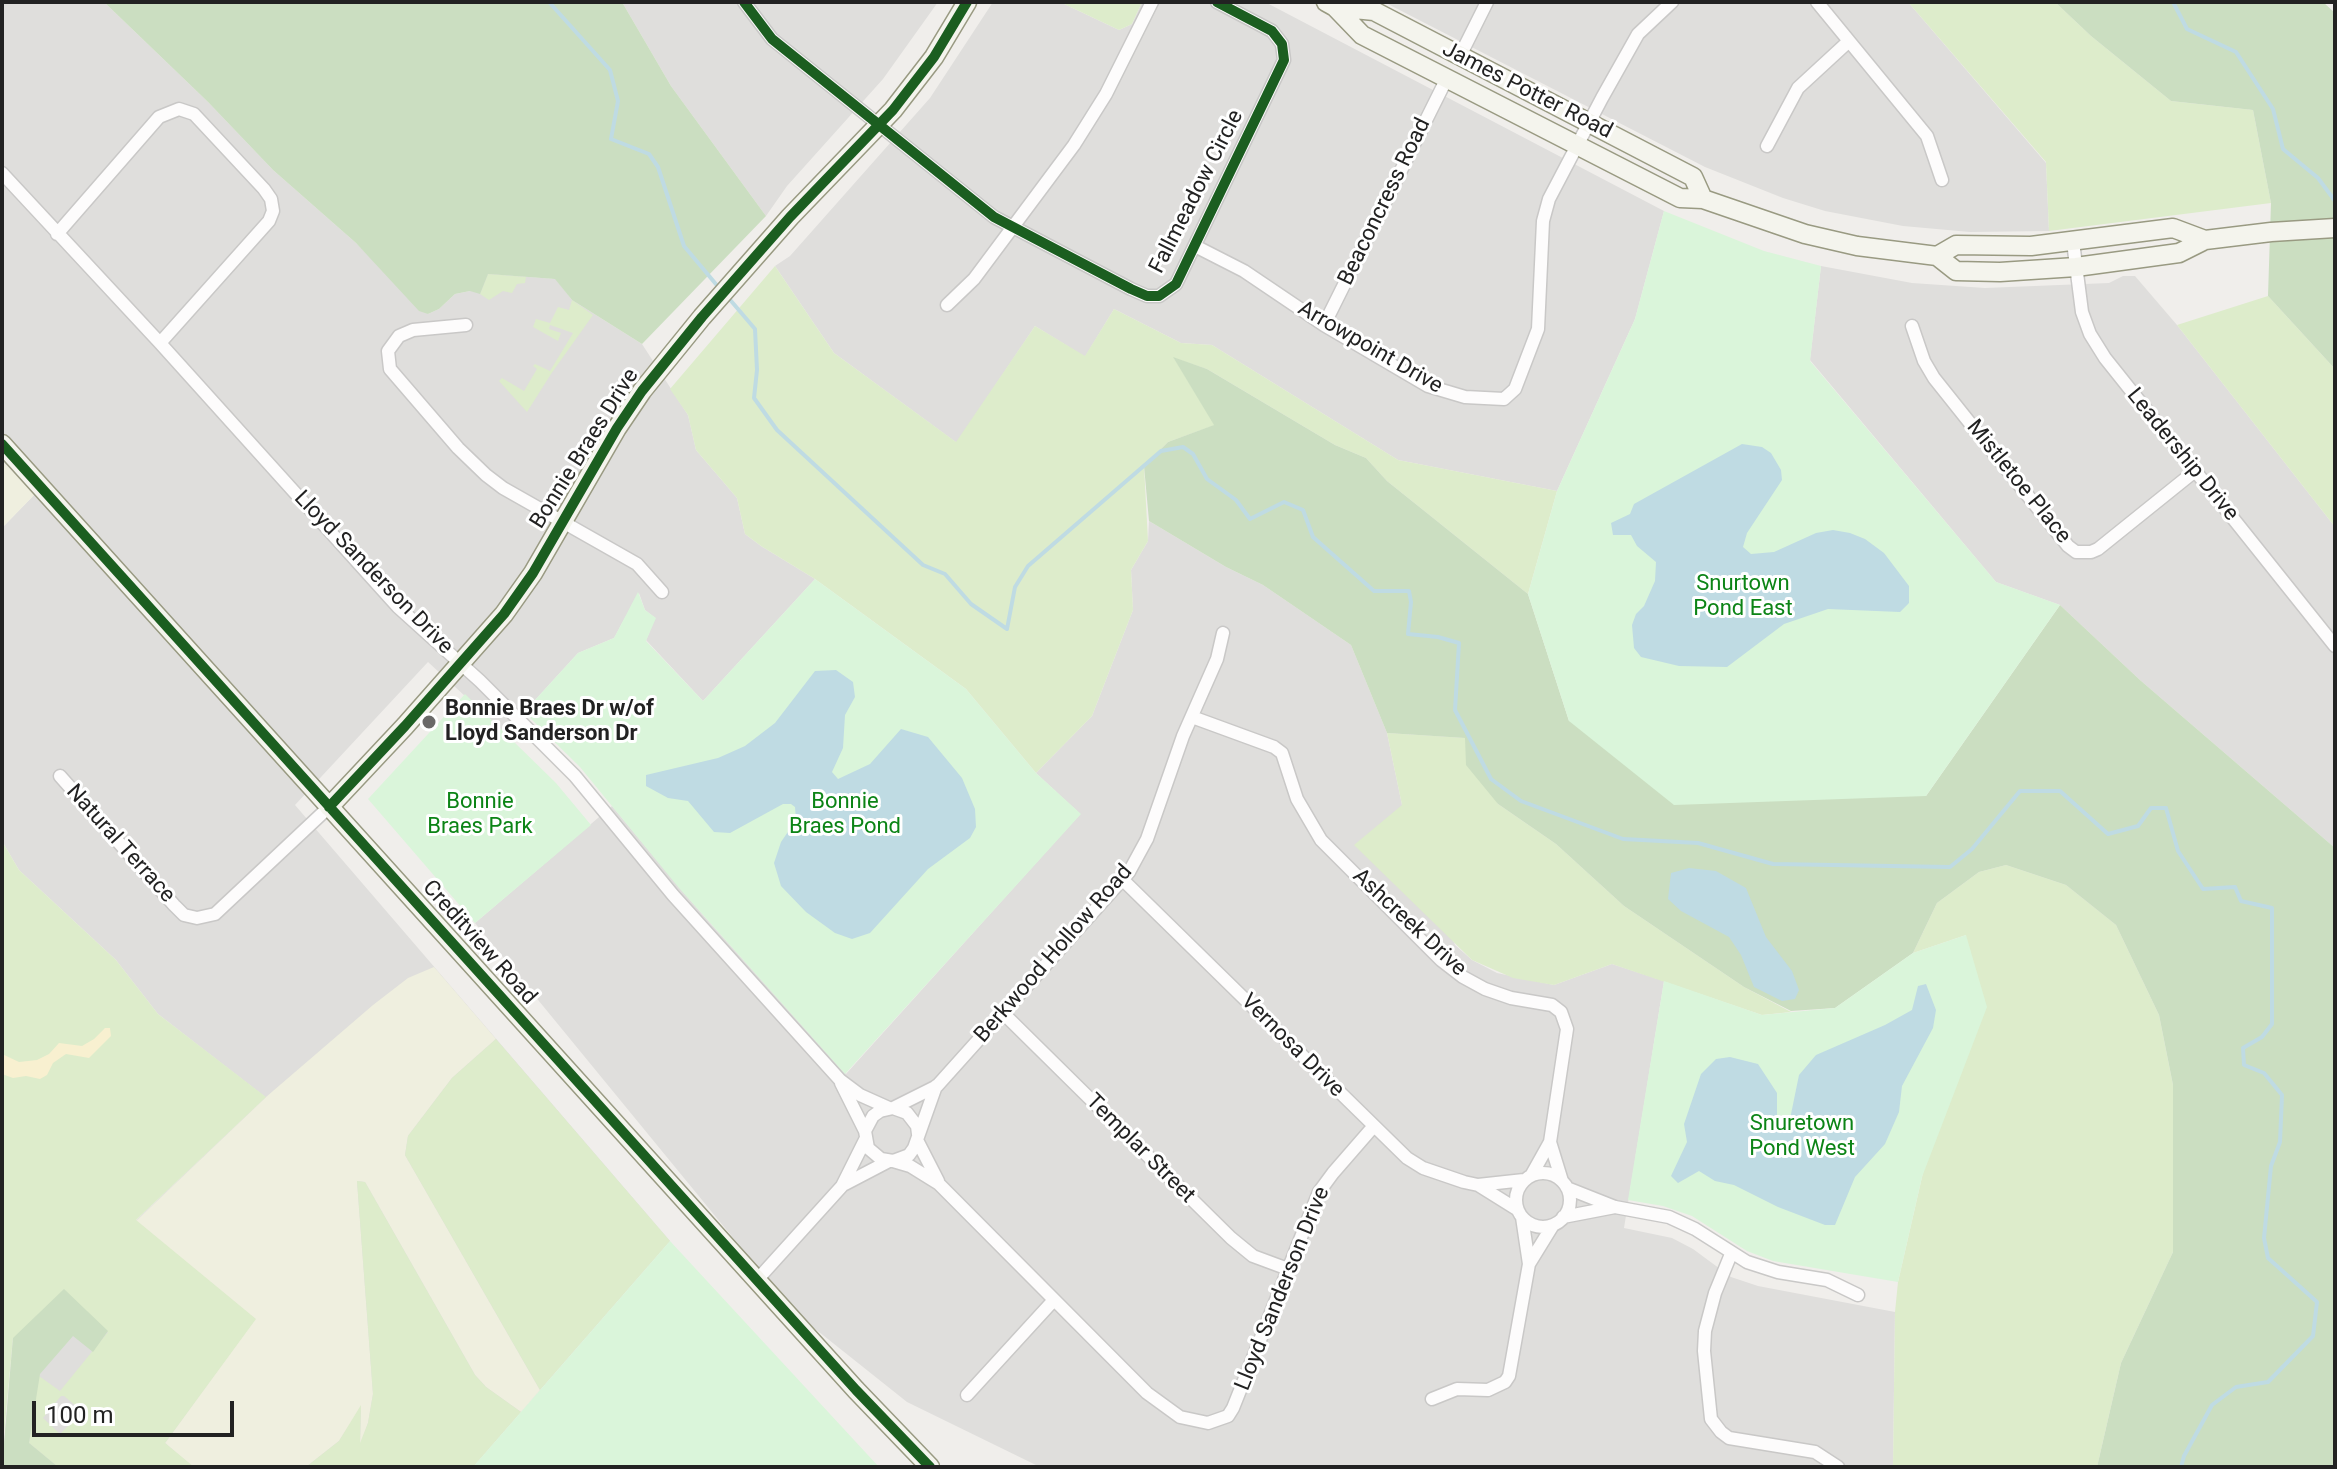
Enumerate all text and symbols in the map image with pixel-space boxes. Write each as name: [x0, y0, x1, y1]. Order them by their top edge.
street label: James Potter Road: [1437, 37, 1617, 145]
street label: Fallmeadow Circle: [1144, 106, 1250, 278]
street label: Beaconcress Road: [1333, 114, 1437, 290]
street label: Arrowpoint Drive: [1293, 296, 1447, 400]
street label: Bonnie Braes Drive: [525, 364, 645, 534]
street label: Leadership Drive: [2120, 383, 2244, 527]
street label: Mistletoe Place: [1960, 415, 2076, 549]
street label: Lloyd Sanderson Drive: [288, 486, 458, 660]
park label: Snurtown Pond East: [1693, 571, 1793, 622]
place label: Bonnie Braes Dr w/of Lloyd Sanderson Dr: [445, 696, 654, 748]
marker: Bonnie Braes Dr w/of Lloyd Sanderson Dr: [420, 713, 438, 731]
street label: Natural Terrace: [60, 779, 180, 909]
park label: Bonnie Braes Park: [427, 789, 533, 840]
park label: Bonnie Braes Pond: [789, 789, 901, 840]
street label: Berkwood Hollow Road: [969, 860, 1139, 1048]
street label: Ashcreek Drive: [1347, 864, 1471, 982]
street label: Creditview Road: [416, 875, 542, 1011]
street label: Vernosa Drive: [1235, 989, 1349, 1103]
street label: Templar Street: [1080, 1089, 1200, 1209]
park label: Snuretown Pond West: [1749, 1111, 1855, 1162]
street label: Lloyd Sanderson Drive: [1230, 1183, 1336, 1395]
scale bar: [36, 1385, 238, 1435]
text: 100 m: [46, 1401, 113, 1429]

